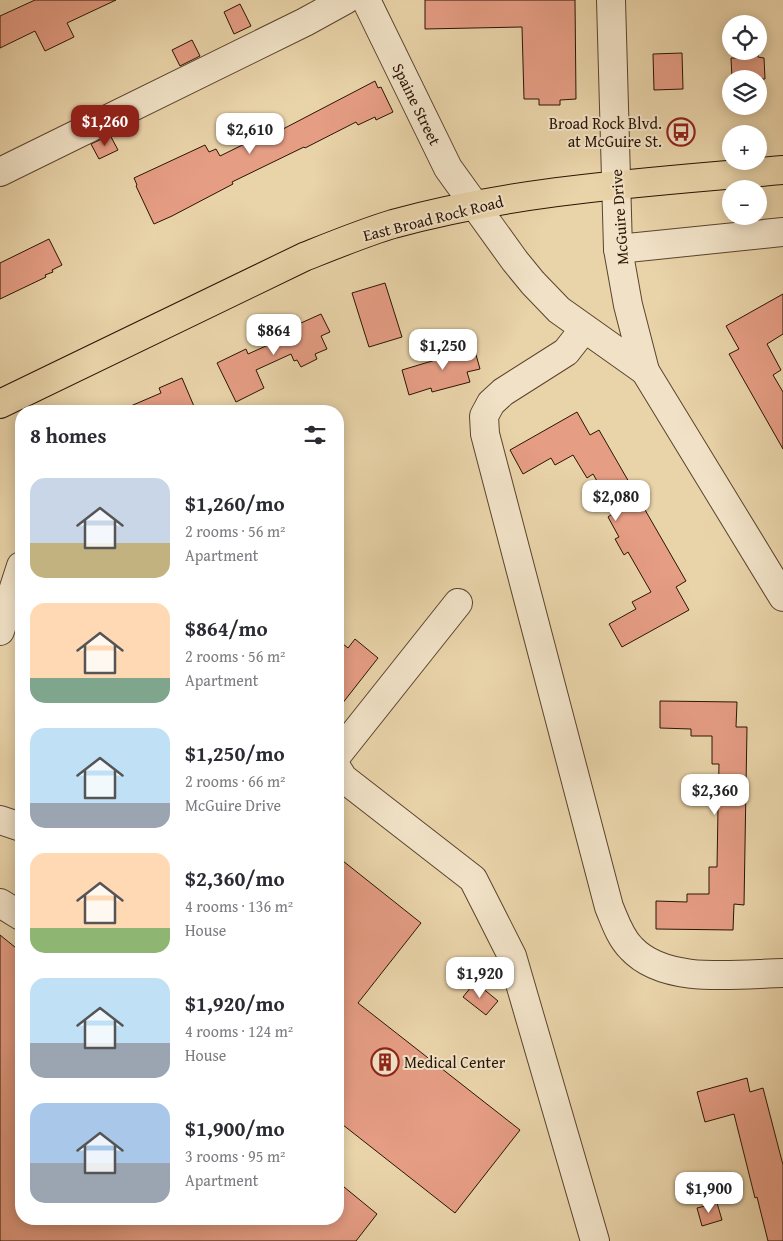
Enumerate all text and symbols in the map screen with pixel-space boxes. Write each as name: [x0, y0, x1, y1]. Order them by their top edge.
map controls: [722, 15, 767, 225]
button: locate: [722, 15, 767, 60]
street label: Spaine Street: [387, 59, 447, 150]
button: layers: [722, 70, 767, 115]
pin: $1,260: [64, 104, 146, 147]
text: $1,260: [82, 109, 128, 133]
place label: Broad Rock Blvd. at McGuire St.: [549, 111, 662, 153]
pin: $2,610: [209, 112, 291, 155]
text: $2,610: [227, 117, 273, 141]
bus stop icon: Broad Rock Blvd. at McGuire St.: [666, 117, 696, 147]
button: +: [722, 125, 767, 170]
street label: McGuire Drive: [604, 168, 634, 266]
button: −: [722, 180, 767, 225]
street label: East Broad Rock Road: [360, 189, 506, 247]
pin: $864: [244, 314, 304, 356]
text: $864: [257, 318, 291, 342]
pin: $1,250: [402, 328, 484, 371]
text: $1,250: [420, 333, 466, 357]
text: 8 homes: [30, 420, 106, 451]
icon: filters: [301, 421, 329, 449]
pin: $2,080: [575, 480, 657, 522]
text: $2,080: [593, 484, 639, 508]
text: $1,260/mo: [185, 488, 285, 519]
icon: home: [70, 498, 130, 558]
text: 2 rooms · 56 m²: [185, 519, 285, 543]
text: Apartment: [185, 543, 258, 567]
text: $864/mo: [185, 613, 268, 644]
icon: home: [70, 623, 130, 683]
text: 2 rooms · 56 m²: [185, 644, 285, 668]
text: Apartment: [185, 668, 258, 692]
text: $1,250/mo: [185, 738, 285, 769]
icon: home: [70, 748, 130, 808]
text: 2 rooms · 66 m²: [185, 769, 285, 793]
pin: $2,360: [674, 774, 756, 816]
text: $2,360: [692, 778, 738, 802]
text: McGuire Drive: [185, 793, 281, 817]
text: $2,360/mo: [185, 863, 285, 894]
icon: home: [70, 873, 130, 933]
text: 4 rooms · 136 m²: [185, 894, 293, 918]
text: House: [185, 918, 226, 942]
pin: $1,920: [439, 956, 521, 999]
text: $1,920: [457, 961, 503, 985]
text: $1,920/mo: [185, 988, 285, 1019]
icon: home: [70, 998, 130, 1058]
text: 4 rooms · 124 m²: [185, 1019, 293, 1043]
text: House: [185, 1043, 226, 1067]
building icon: Medical Center: [370, 1047, 400, 1077]
place label: Medical Center: [404, 1050, 506, 1074]
text: $1,900/mo: [185, 1113, 285, 1144]
icon: home: [70, 1123, 130, 1183]
text: 3 rooms · 95 m²: [185, 1144, 285, 1168]
text: Apartment: [185, 1168, 258, 1192]
pin: $1,900: [668, 1172, 750, 1214]
text: $1,900: [686, 1176, 732, 1200]

